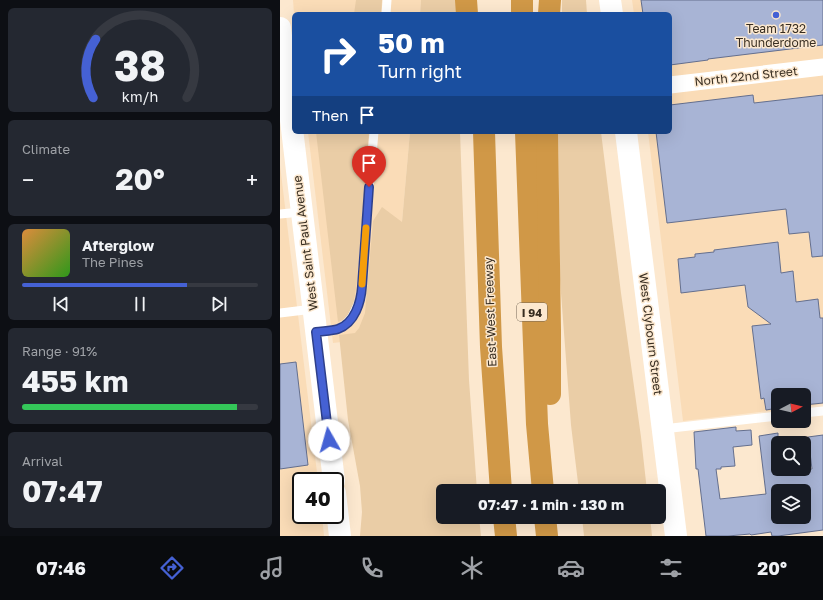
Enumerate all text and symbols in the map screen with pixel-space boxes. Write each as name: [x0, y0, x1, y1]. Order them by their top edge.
marker: Team 1732 Thunderdome: [771, 10, 781, 20]
place label: Team 1732 Thunderdome: [736, 21, 816, 50]
text: 50 m: [378, 26, 445, 59]
icon: right: [312, 28, 364, 80]
text: 38: [114, 40, 166, 90]
text: Turn right: [378, 60, 462, 82]
street label: North 22nd Street: [694, 63, 799, 89]
text: km/h: [122, 88, 158, 105]
icon: arrive: [356, 104, 378, 126]
text: Then: [312, 106, 348, 124]
text: Climate: [22, 141, 70, 157]
pin: [352, 146, 386, 187]
icon: arrive: [358, 152, 380, 174]
text: 20°: [115, 161, 165, 197]
text: −: [22, 166, 34, 193]
text: +: [246, 166, 258, 193]
street label: West Saint Paul Avenue: [289, 175, 321, 311]
text: Afterglow: [82, 236, 154, 254]
text: The Pines: [82, 254, 143, 270]
street label: East-West Freeway: [481, 257, 499, 367]
street label: West Clybourn Street: [636, 272, 666, 396]
icon: previous: [50, 293, 72, 315]
icon: pause: [129, 293, 151, 315]
icon: next: [208, 293, 230, 315]
road number: I 94: [517, 303, 547, 321]
text: Range · 91%: [22, 343, 97, 359]
text: 455 km: [22, 363, 129, 399]
north arrow: [771, 388, 811, 428]
map controls: [771, 388, 811, 524]
position arrow: [308, 419, 350, 461]
button: search: [771, 436, 811, 476]
text: Arrival: [22, 453, 63, 469]
speed limit sign: 40: [292, 472, 344, 524]
text: 07:47: [22, 473, 103, 509]
button: layers: [771, 484, 811, 524]
text: 07:47 · 1 min · 130 m: [478, 495, 624, 513]
icon: directions: [158, 554, 186, 582]
icon: music: [258, 554, 286, 582]
icon: phone: [358, 554, 386, 582]
icon: climate: [458, 554, 486, 582]
icon: car: [557, 554, 585, 582]
icon: filters: [657, 554, 685, 582]
text: 07:46: [36, 557, 86, 579]
text: 20°: [757, 557, 787, 579]

